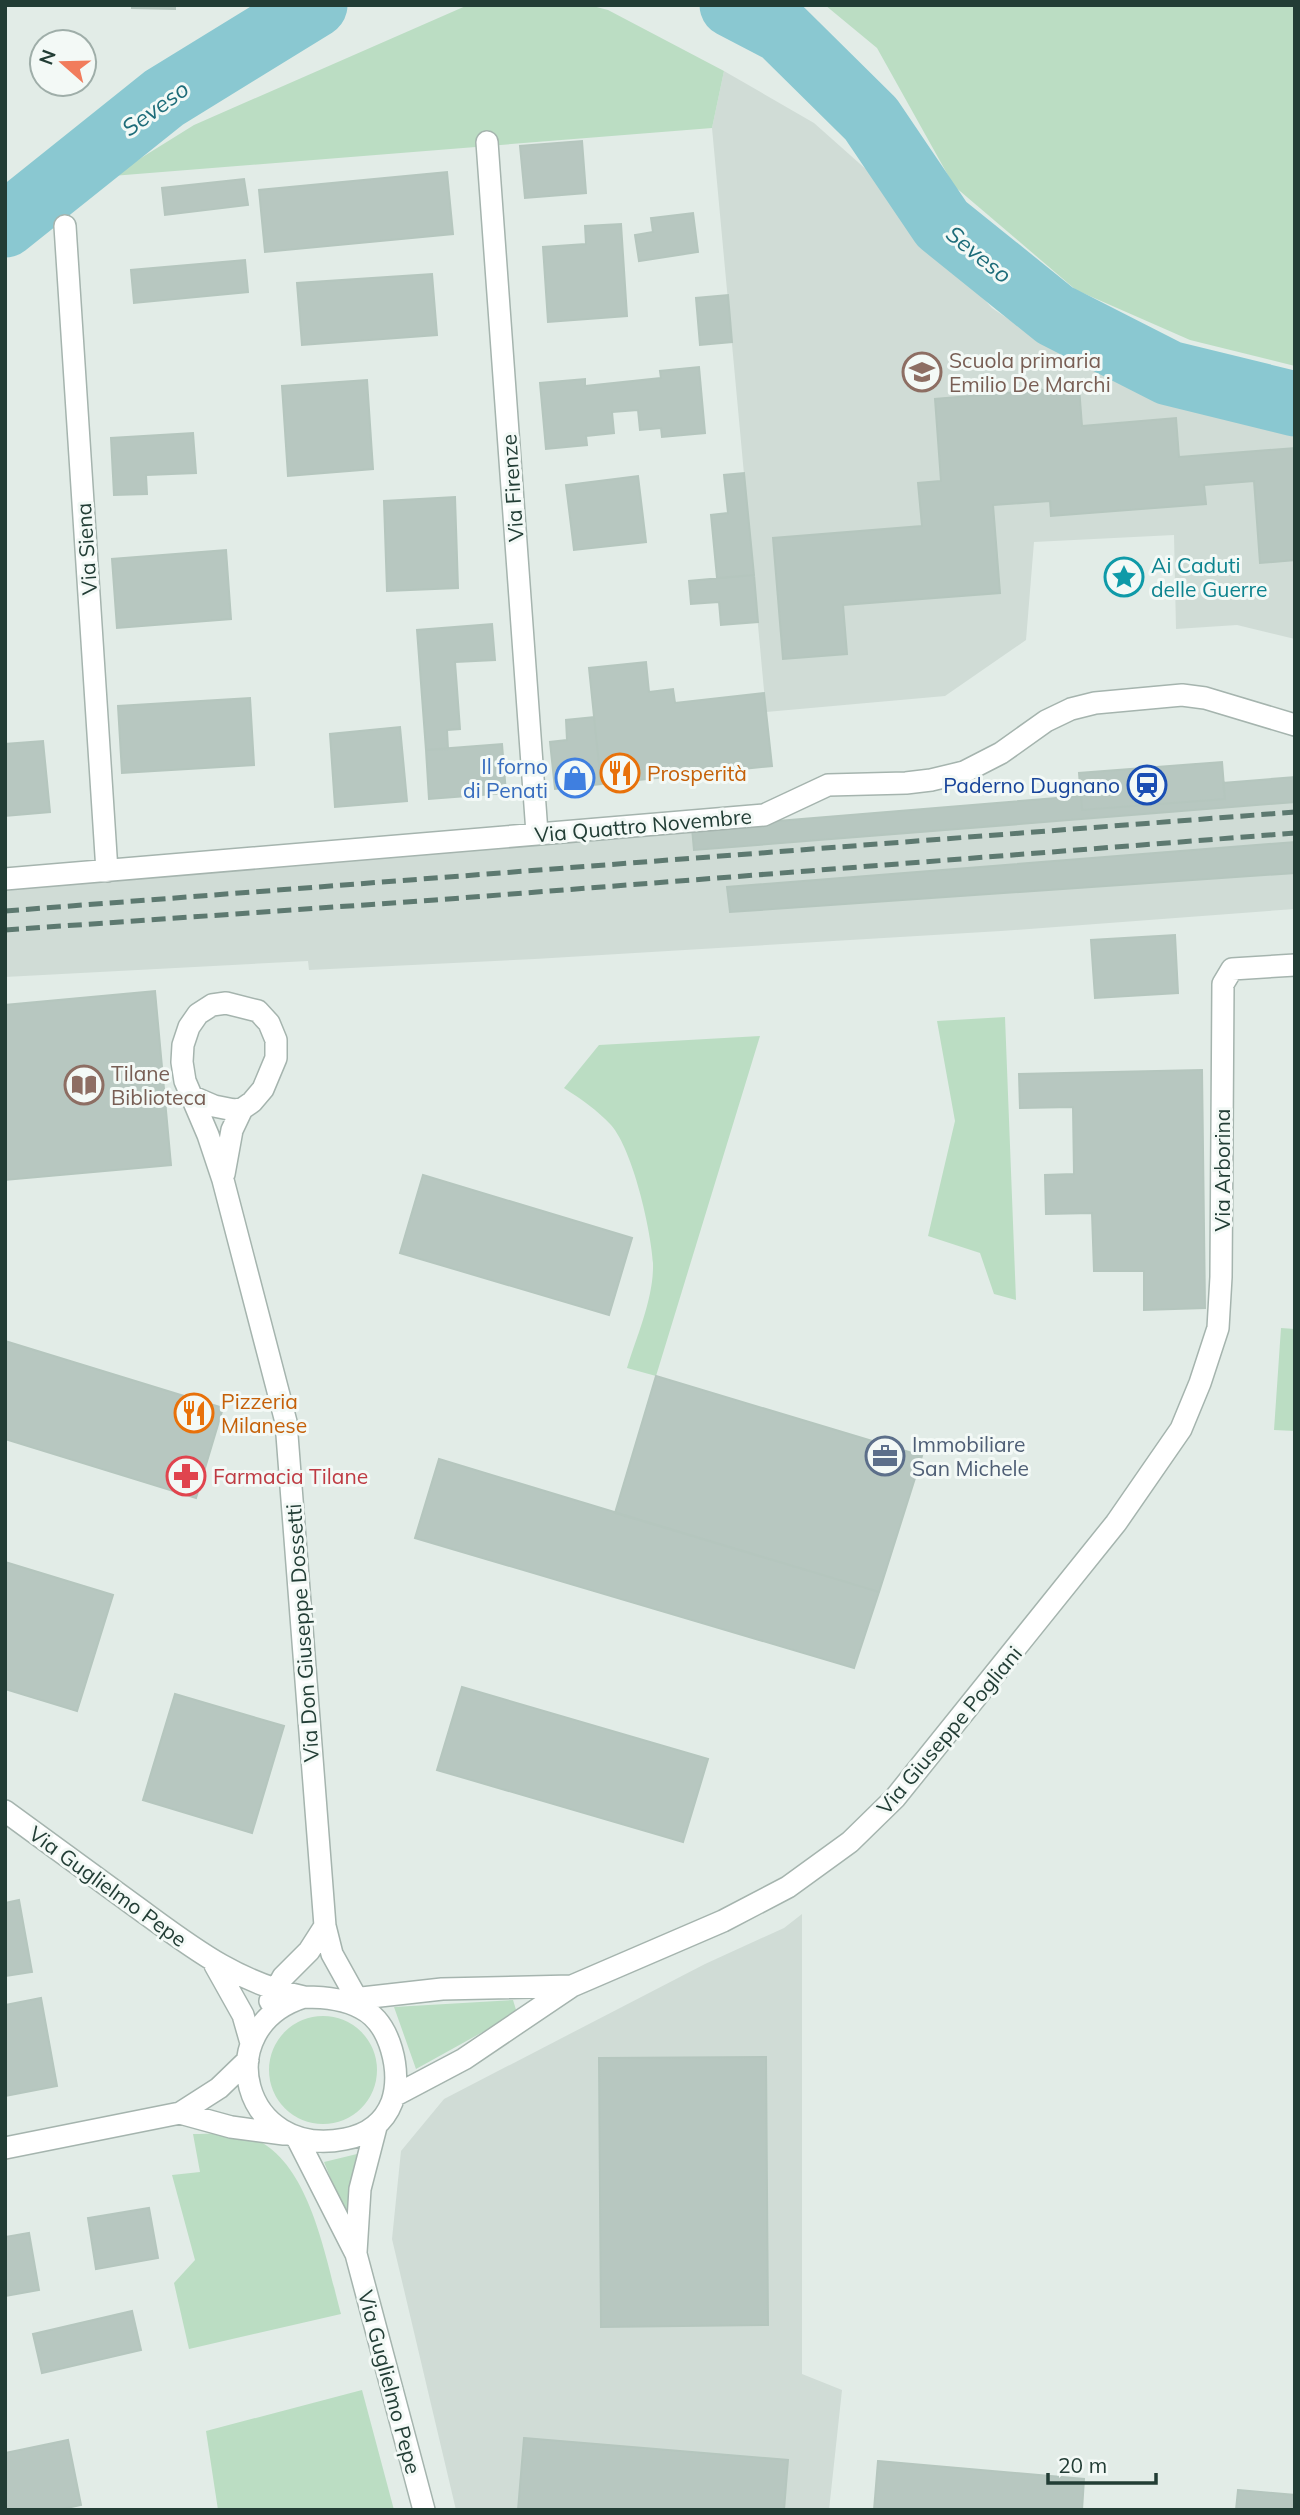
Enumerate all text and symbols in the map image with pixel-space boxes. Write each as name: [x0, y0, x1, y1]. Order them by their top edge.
north arrow: [28, 28, 98, 98]
text: N: [33, 46, 61, 68]
water label: Seveso: [116, 74, 194, 142]
water label: Seveso: [940, 219, 1018, 289]
place label: Scuola primaria Emilio De Marchi: [949, 347, 1111, 397]
school or university icon: Scuola primaria Emilio De Marchi: [901, 351, 943, 393]
street label: Via Firenze: [495, 433, 529, 543]
street label: Via Siena: [70, 502, 102, 596]
place label: Ai Caduti delle Guerre: [1151, 552, 1267, 602]
place icon: Ai Caduti delle Guerre: [1103, 556, 1145, 598]
restaurant icon: Prosperità: [599, 752, 641, 794]
place label: Il forno di Penati: [463, 753, 548, 803]
shop icon: Il forno di Penati: [554, 757, 596, 799]
place label: Prosperità: [647, 760, 747, 786]
station icon: Paderno Dugnano: [1126, 764, 1168, 806]
place label: Paderno Dugnano: [943, 772, 1120, 798]
street label: Via Quattro Novembre: [533, 803, 753, 847]
place label: Tilane Biblioteca: [111, 1060, 206, 1110]
library icon: Tilane Biblioteca: [63, 1064, 105, 1106]
street label: Via Arborina: [1209, 1109, 1235, 1231]
place label: Pizzeria Milanese: [221, 1388, 307, 1438]
restaurant icon: Pizzeria Milanese: [173, 1392, 215, 1434]
place label: Immobiliare San Michele: [912, 1431, 1029, 1481]
office icon: Immobiliare San Michele: [864, 1435, 906, 1477]
pharmacy icon: Farmacia Tilane: [165, 1455, 207, 1497]
place label: Farmacia Tilane: [213, 1463, 368, 1489]
street label: Via Don Giuseppe Dossetti: [280, 1503, 324, 1763]
street label: Via Giuseppe Pogliani: [871, 1640, 1027, 1820]
street label: Via Guglielmo Pepe: [24, 1820, 192, 1952]
street label: Via Guglielmo Pepe: [353, 2287, 427, 2477]
scale bar: [1048, 2442, 1156, 2486]
text: 20 m: [1058, 2452, 1107, 2478]

